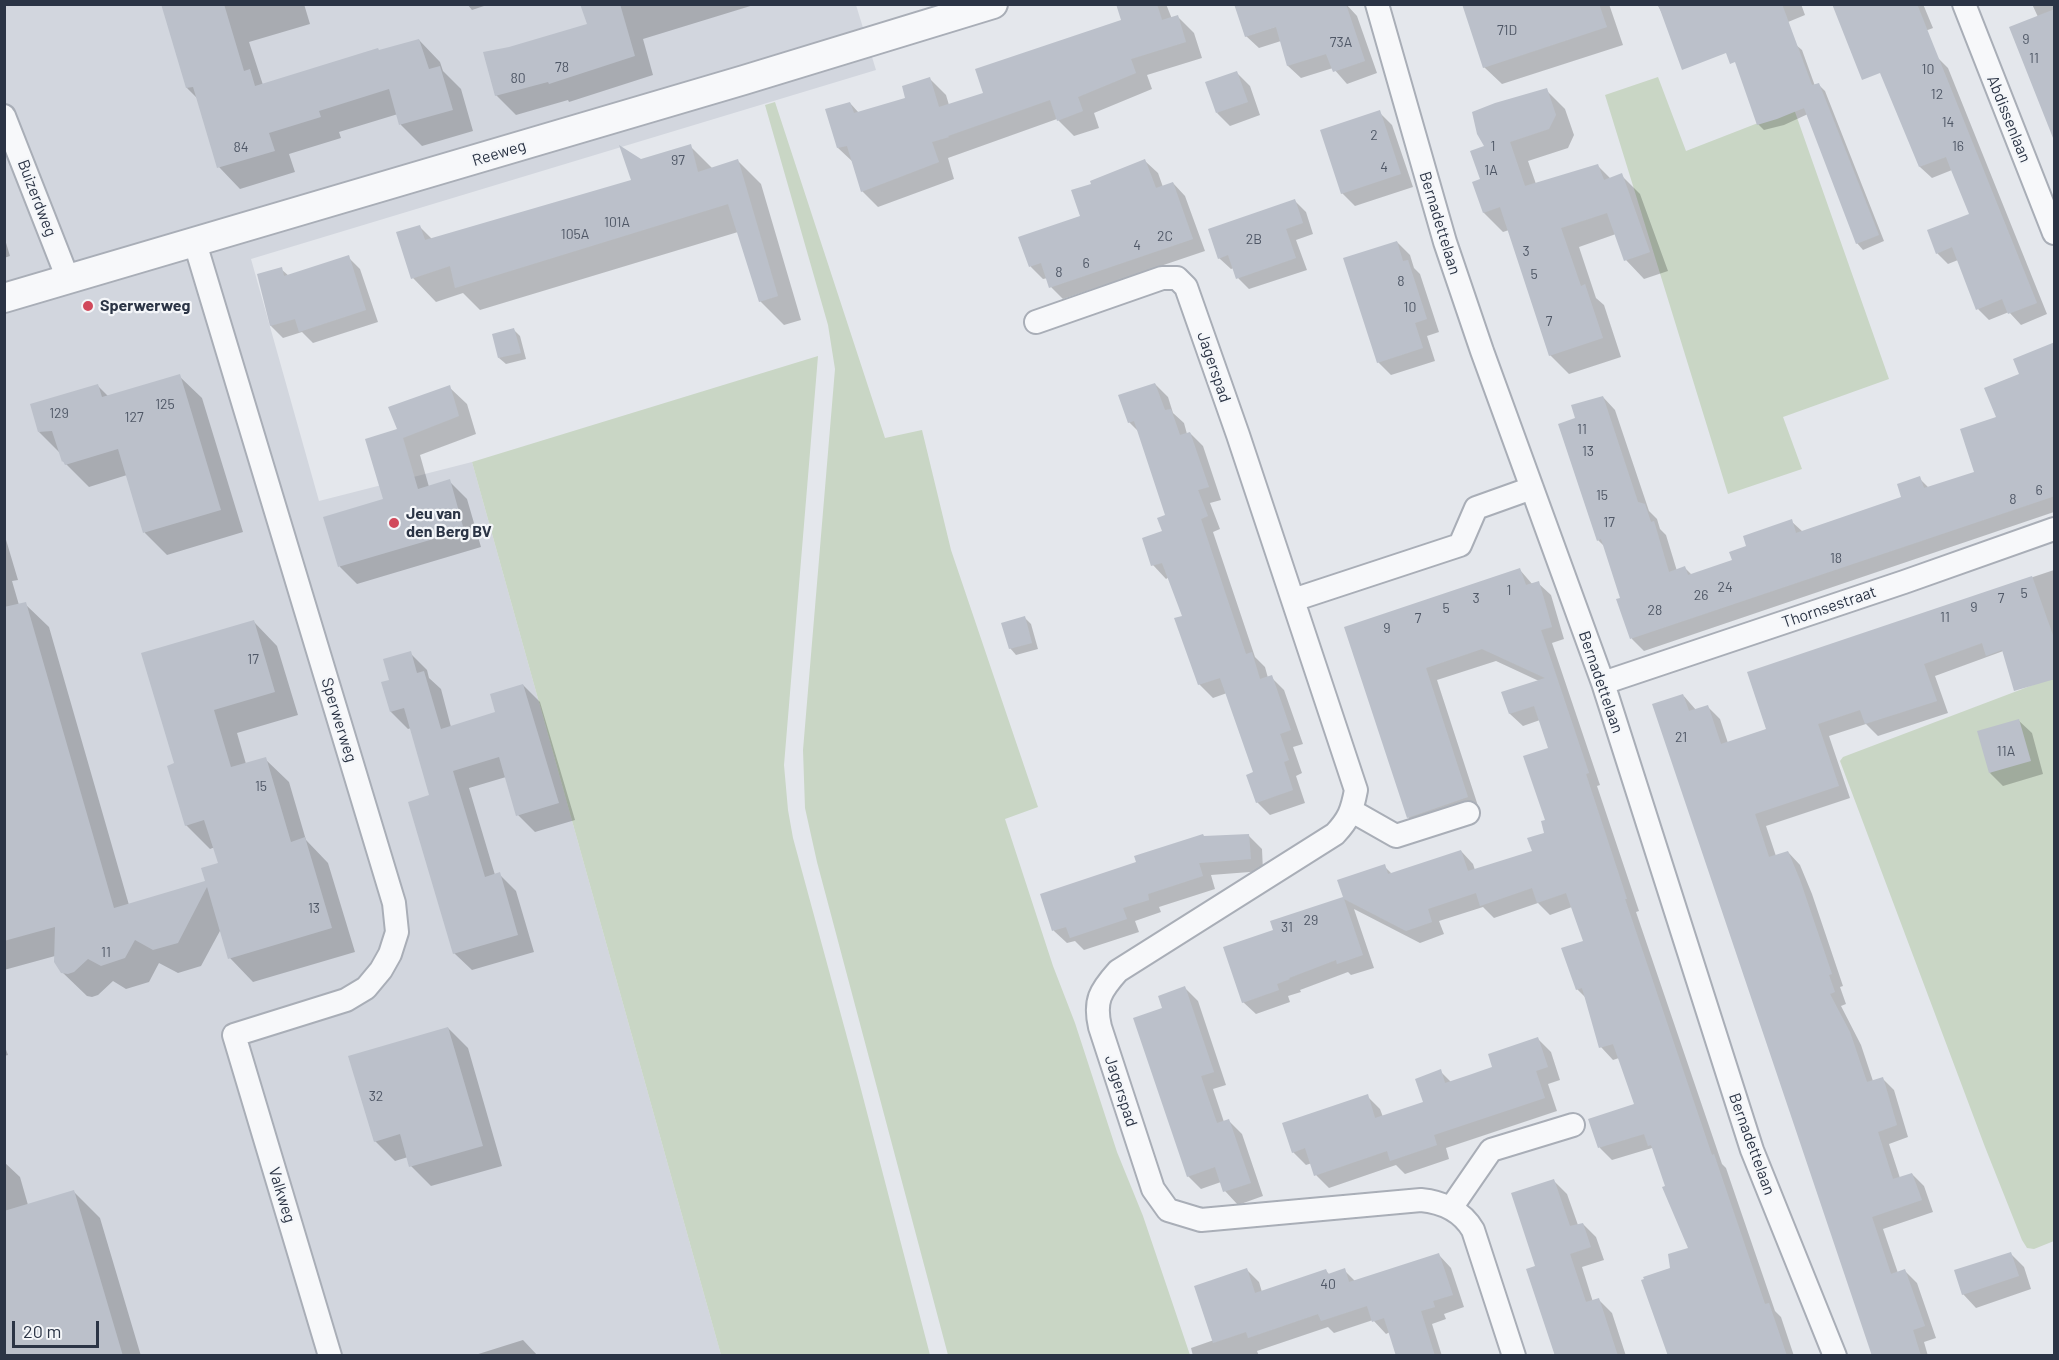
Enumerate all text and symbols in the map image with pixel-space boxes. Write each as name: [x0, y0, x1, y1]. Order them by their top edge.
house number: 71D: [1497, 22, 1517, 38]
house number: 9: [2022, 31, 2030, 47]
house number: 73A: [1330, 34, 1352, 50]
house number: 11: [2029, 50, 2039, 66]
house number: 78: [555, 59, 569, 75]
house number: 10: [1922, 61, 1934, 77]
house number: 80: [510, 70, 526, 86]
street label: Abdissenlaan: [1983, 73, 2035, 165]
house number: 12: [1931, 86, 1943, 102]
house number: 14: [1942, 114, 1954, 130]
house number: 2: [1370, 127, 1378, 143]
street label: Reeweg: [470, 136, 528, 170]
house number: 1: [1491, 138, 1495, 154]
house number: 16: [1952, 138, 1964, 154]
house number: 84: [233, 139, 249, 155]
house number: 97: [671, 152, 685, 168]
street label: Buizerdweg: [14, 157, 60, 239]
house number: 4: [1380, 159, 1388, 175]
house number: 1A: [1484, 162, 1498, 178]
street label: Bernadettelaan: [1415, 169, 1465, 277]
house number: 101A: [604, 214, 630, 230]
house number: 105A: [561, 226, 589, 242]
house number: 2C: [1157, 228, 1173, 244]
house number: 2B: [1246, 231, 1262, 247]
house number: 4: [1133, 237, 1141, 253]
house number: 3: [1522, 243, 1530, 259]
house number: 6: [1082, 255, 1090, 271]
house number: 8: [1055, 264, 1063, 280]
house number: 5: [1530, 266, 1538, 282]
house number: 8: [1397, 273, 1405, 289]
place label: Sperwerweg: [100, 296, 190, 316]
marker: Sperwerweg: [81, 299, 95, 313]
house number: 10: [1404, 299, 1416, 315]
house number: 7: [1546, 313, 1552, 329]
street label: Jagerspad: [1193, 329, 1235, 405]
house number: 125: [155, 396, 175, 412]
house number: 129: [49, 405, 69, 421]
house number: 127: [124, 409, 144, 425]
house number: 11: [1577, 421, 1587, 437]
house number: 13: [1582, 443, 1594, 459]
house number: 6: [2035, 482, 2043, 498]
house number: 15: [1596, 487, 1608, 503]
house number: 8: [2009, 491, 2017, 507]
place label: Jeu van den Berg BV: [406, 504, 492, 542]
house number: 17: [1603, 514, 1615, 530]
marker: Jeu van den Berg BV: [387, 516, 401, 530]
house number: 18: [1830, 550, 1842, 566]
house number: 24: [1717, 579, 1733, 595]
house number: 1: [1507, 582, 1511, 598]
street label: Thornsestraat: [1779, 582, 1879, 632]
house number: 5: [2020, 585, 2028, 601]
house number: 26: [1694, 587, 1708, 603]
house number: 3: [1472, 590, 1480, 606]
house number: 7: [1998, 590, 2004, 606]
house number: 9: [1970, 599, 1978, 615]
house number: 5: [1442, 600, 1450, 616]
house number: 28: [1648, 602, 1662, 618]
house number: 11: [1940, 609, 1950, 625]
house number: 7: [1415, 610, 1421, 626]
house number: 9: [1383, 620, 1391, 636]
street label: Bernadettelaan: [1575, 628, 1627, 736]
house number: 17: [247, 651, 259, 667]
street label: Sperwerweg: [317, 675, 361, 765]
house number: 21: [1675, 729, 1687, 745]
house number: 11A: [1997, 743, 2015, 759]
house number: 15: [255, 778, 267, 794]
house number: 13: [308, 900, 320, 916]
house number: 29: [1304, 912, 1318, 928]
house number: 31: [1281, 919, 1293, 935]
house number: 11: [101, 944, 111, 960]
street label: Jagerspad: [1100, 1053, 1142, 1129]
house number: 32: [369, 1088, 383, 1104]
street label: Bernadettelaan: [1725, 1090, 1779, 1198]
street label: Valkweg: [265, 1165, 299, 1225]
house number: 40: [1320, 1276, 1336, 1292]
scale bar: [15, 1309, 102, 1347]
text: 20 m: [23, 1320, 61, 1342]

